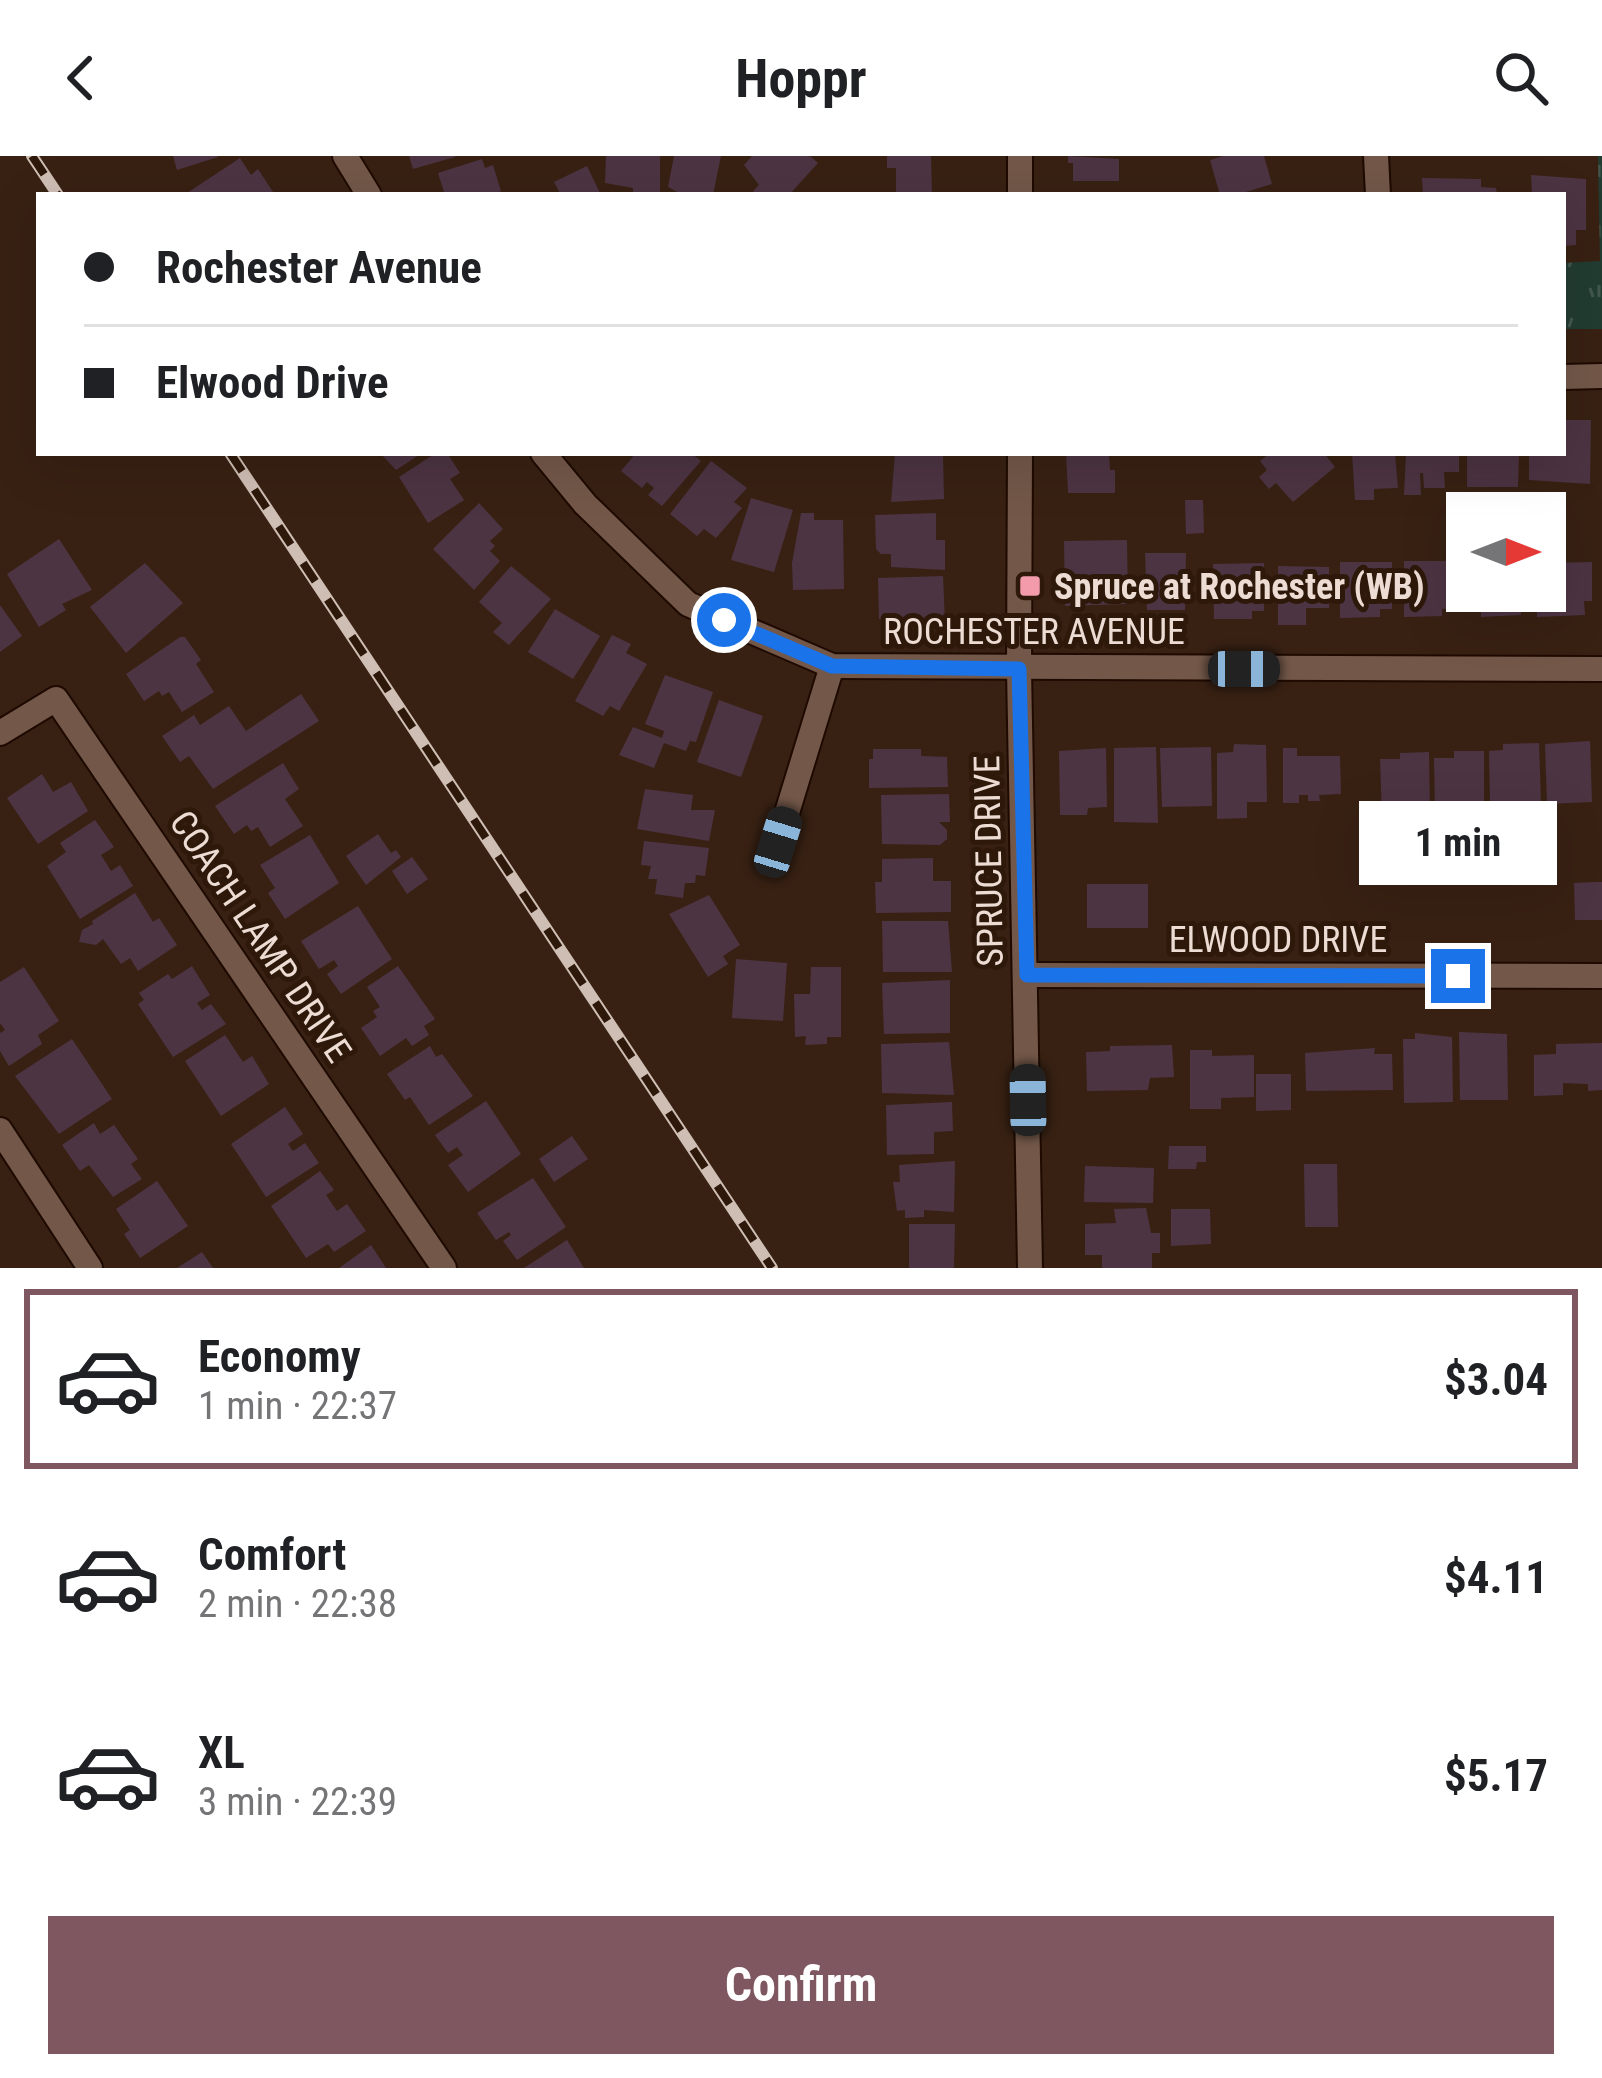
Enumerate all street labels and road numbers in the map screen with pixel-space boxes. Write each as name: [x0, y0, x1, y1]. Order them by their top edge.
street label: ROCHESTER AVENUE: [883, 611, 1185, 653]
street label: SPRUCE DRIVE: [966, 755, 1012, 967]
street label: COACH LAMP DRIVE: [161, 803, 360, 1070]
street label: ELWOOD DRIVE: [1169, 919, 1387, 961]

